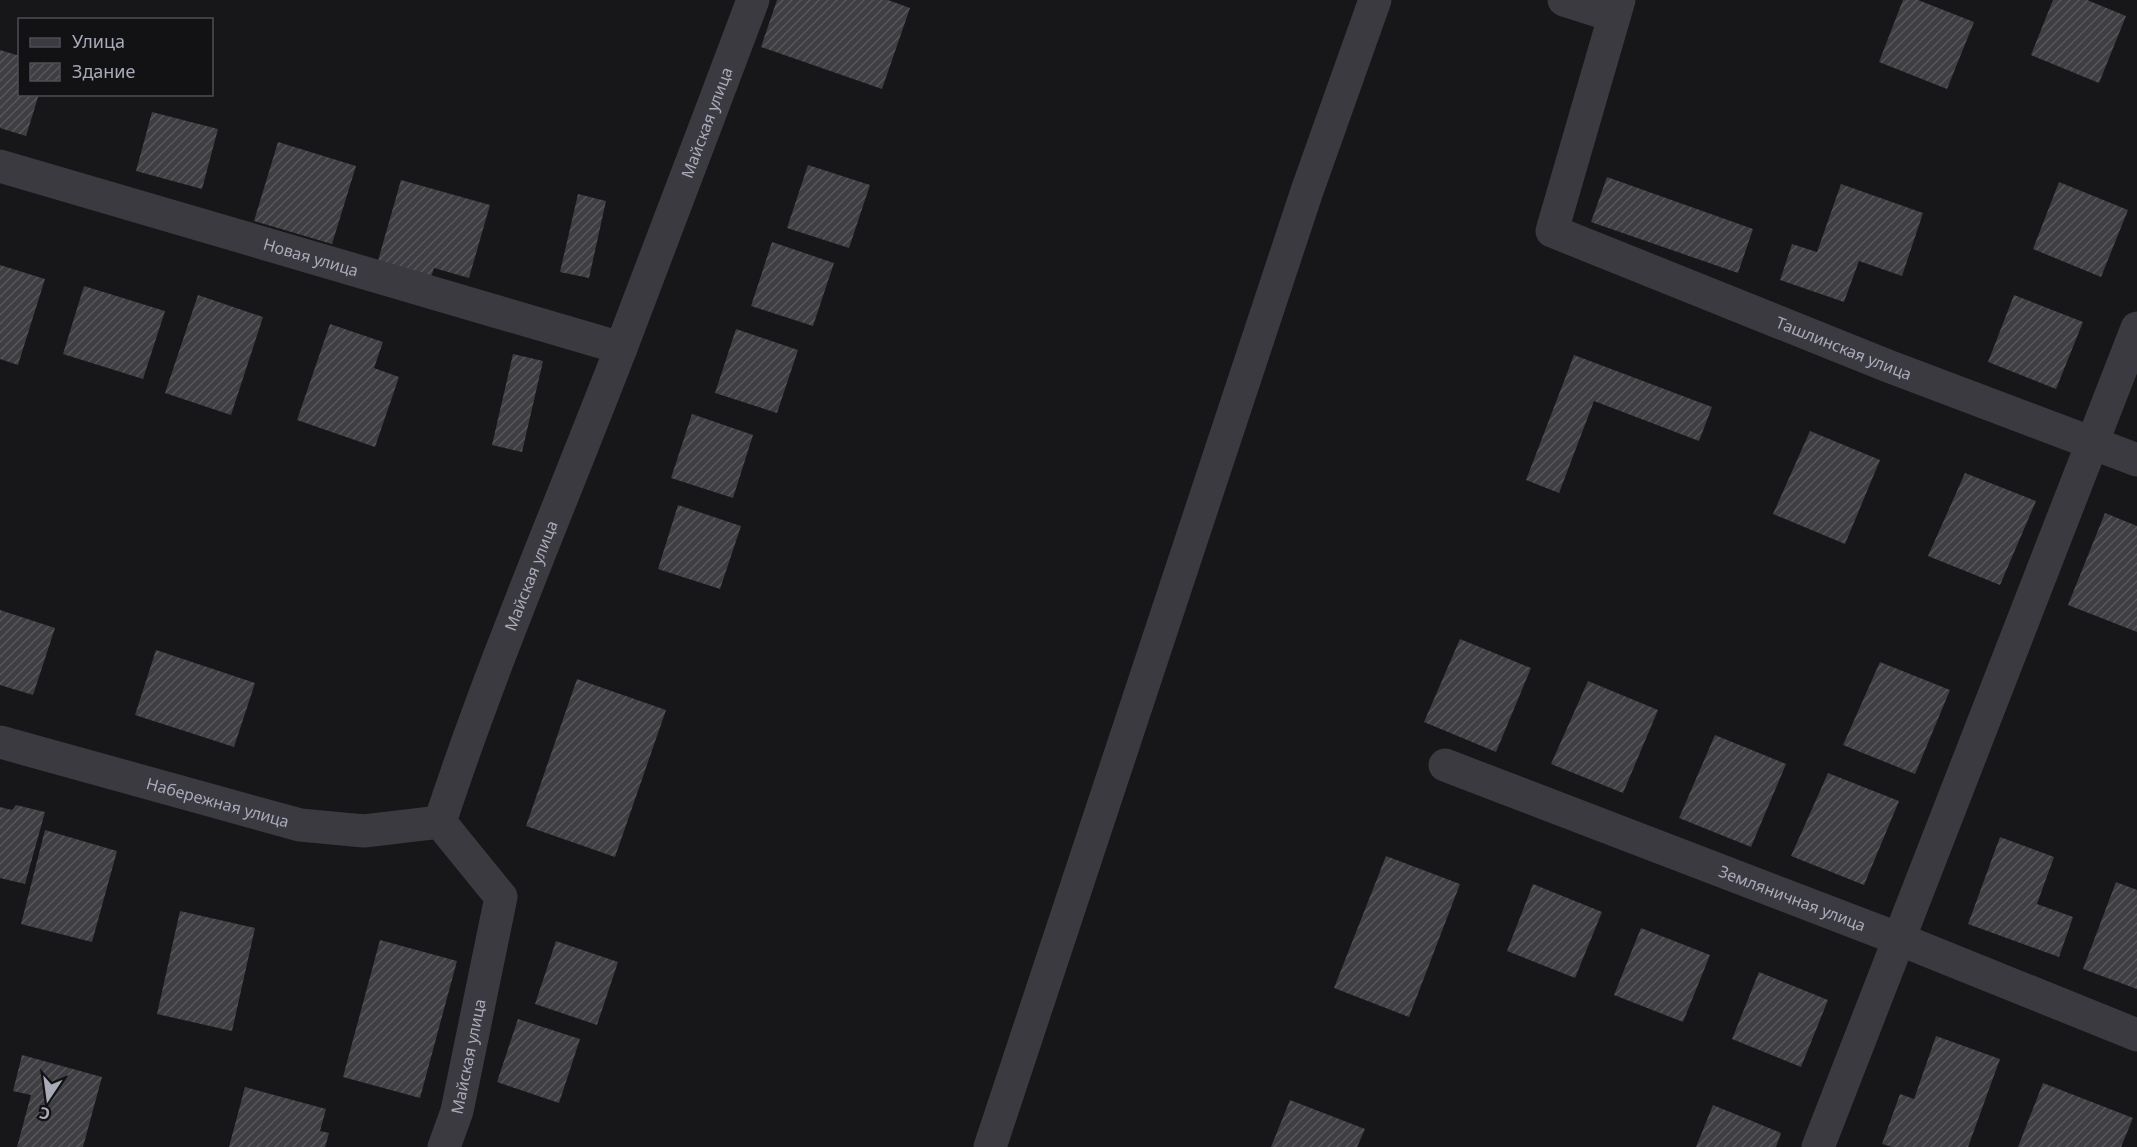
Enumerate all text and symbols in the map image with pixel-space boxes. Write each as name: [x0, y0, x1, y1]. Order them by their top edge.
legend: [18, 18, 213, 96]
text: Улица: [72, 29, 125, 53]
text: Здание: [72, 59, 136, 83]
street label: Майская улица: [676, 64, 738, 181]
street label: Новая улица: [261, 233, 361, 281]
street label: Ташлинская улица: [1773, 311, 1915, 385]
street label: Майская улица: [499, 517, 563, 634]
street label: Набережная улица: [144, 772, 292, 832]
street label: Земляничная улица: [1716, 860, 1869, 936]
street label: Майская улица: [446, 997, 491, 1116]
north arrow: [18, 1069, 78, 1129]
text: С: [37, 1102, 52, 1125]

